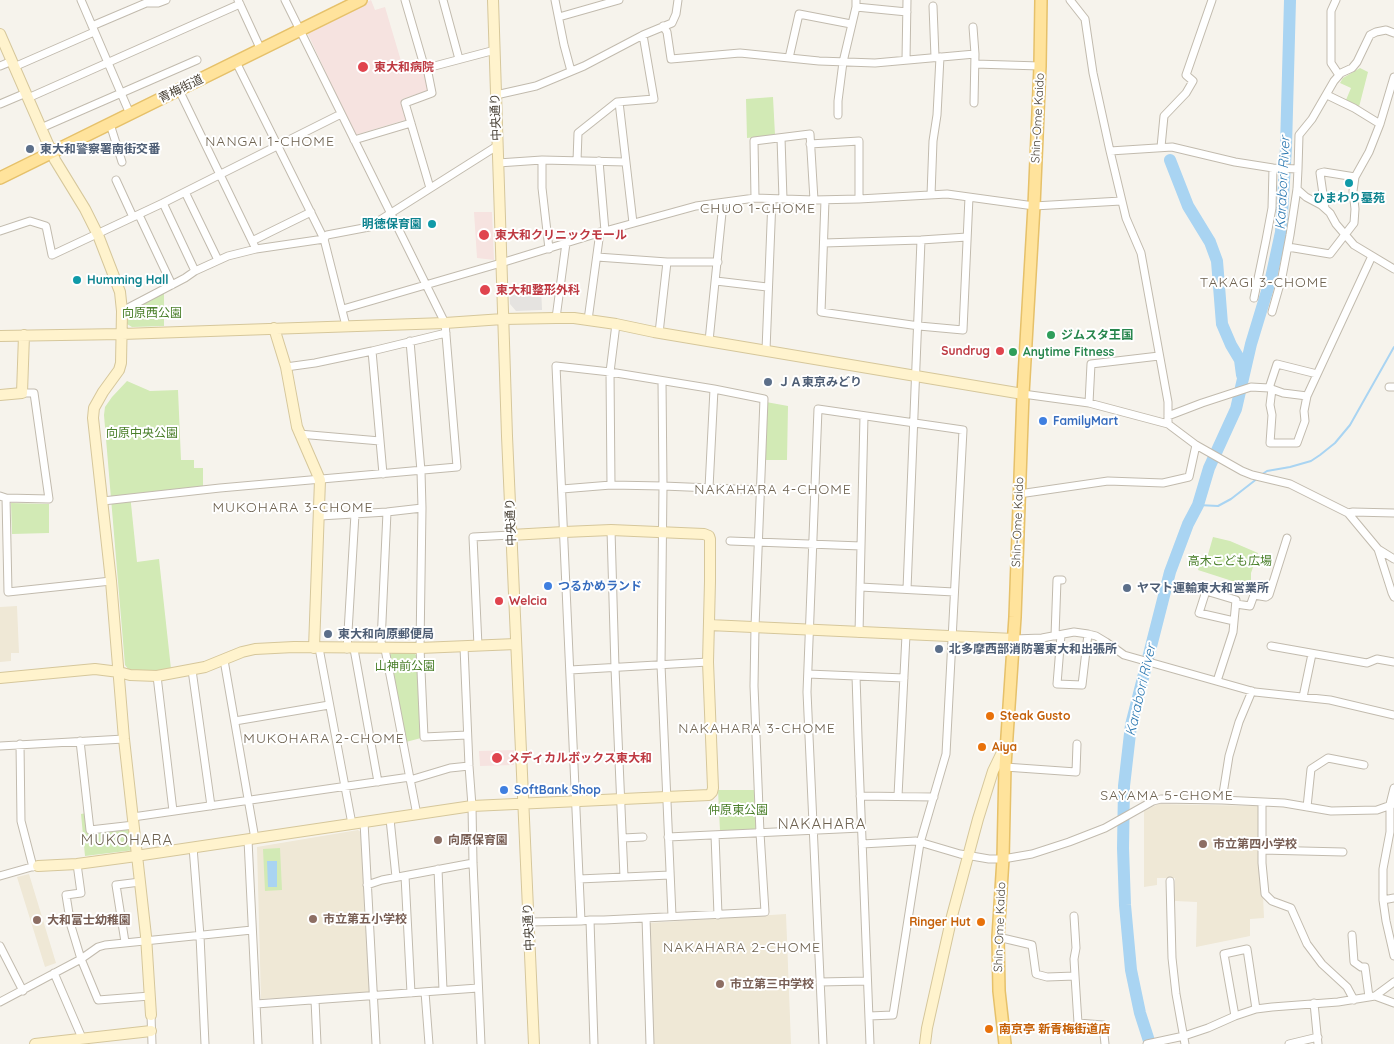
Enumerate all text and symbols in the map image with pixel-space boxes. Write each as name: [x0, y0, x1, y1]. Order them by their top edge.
marker: 東大和病院: [356, 60, 370, 74]
place label: 東大和病院: [374, 60, 434, 74]
street label: 青梅街道: [156, 72, 206, 106]
street label: Shin-Ome Kaido: [1028, 72, 1048, 164]
street label: 中央通り: [488, 93, 504, 141]
district label: NANGAI 1-CHOME: [203, 134, 337, 150]
water label: Karabori River: [1272, 136, 1294, 230]
place label: 東大和警察署南街交番: [40, 142, 160, 156]
marker: 東大和警察署南街交番: [24, 143, 36, 155]
marker: ひまわり墓苑: [1343, 177, 1355, 189]
place label: ひまわり墓苑: [1313, 191, 1385, 205]
district label: CHUO 1-CHOME: [699, 201, 817, 217]
place label: 明徳保育園: [362, 217, 422, 231]
marker: 明徳保育園: [426, 218, 438, 230]
marker: 東大和クリニックモール: [477, 228, 491, 242]
place label: 東大和クリニックモール: [495, 228, 627, 242]
place label: Humming Hall: [87, 273, 168, 287]
marker: Humming Hall: [71, 274, 83, 286]
district label: TAKAGI 3-CHOME: [1198, 275, 1330, 291]
marker: 東大和整形外科: [478, 283, 492, 297]
place label: 東大和整形外科: [496, 283, 580, 297]
park label: 向原西公園: [122, 306, 182, 320]
place label: ジムスタ王国: [1061, 328, 1133, 342]
marker: ジムスタ王国: [1045, 329, 1057, 341]
place label: Sundrug: [941, 344, 990, 358]
marker: Sundrug: [994, 345, 1006, 357]
place label: Anytime Fitness: [1023, 345, 1114, 359]
marker: Anytime Fitness: [1007, 346, 1019, 358]
place label: ＪＡ東京みどり: [778, 375, 862, 389]
marker: ＪＡ東京みどり: [762, 376, 774, 388]
place label: FamilyMart: [1053, 414, 1119, 428]
marker: FamilyMart: [1037, 415, 1049, 427]
park label: 向原中央公園: [106, 426, 178, 440]
street label: Shin-Ome Kaido: [1009, 477, 1027, 567]
district label: NAKAHARA 4-CHOME: [692, 482, 854, 498]
street label: 中央通り: [503, 498, 519, 546]
district label: MUKOHARA 3-CHOME: [211, 500, 375, 516]
park label: 高木こども広場: [1188, 554, 1272, 568]
place label: つるかめランド: [558, 579, 642, 593]
marker: つるかめランド: [542, 580, 554, 592]
place label: ヤマト運輸東大和営業所: [1137, 581, 1269, 595]
marker: ヤマト運輸東大和営業所: [1121, 582, 1133, 594]
place label: Welcia: [509, 594, 547, 608]
marker: Welcia: [493, 595, 505, 607]
place label: 東大和向原郵便局: [338, 627, 434, 641]
marker: 東大和向原郵便局: [322, 628, 334, 640]
place label: 北多摩西部消防署東大和出張所: [949, 642, 1117, 656]
water label: Karabori River: [1122, 642, 1160, 738]
marker: 北多摩西部消防署東大和出張所: [933, 643, 945, 655]
park label: 山神前公園: [375, 659, 435, 673]
place label: Steak Gusto: [1000, 709, 1070, 723]
marker: Steak Gusto: [984, 710, 996, 722]
district label: NAKAHARA 3-CHOME: [676, 721, 838, 737]
district label: MUKOHARA 2-CHOME: [241, 731, 407, 747]
place label: Aiya: [992, 740, 1017, 754]
marker: Aiya: [976, 741, 988, 753]
marker: メディカルボックス東大和: [490, 751, 504, 765]
place label: メディカルボックス東大和: [508, 751, 652, 765]
place label: SoftBank Shop: [514, 783, 601, 797]
marker: SoftBank Shop: [498, 784, 510, 796]
district label: SAYAMA 5-CHOME: [1098, 788, 1236, 804]
park label: 仲原東公園: [708, 803, 768, 817]
district label: NAKAHARA: [777, 815, 867, 833]
district label: MUKOHARA: [80, 831, 174, 849]
place label: 向原保育園: [448, 833, 508, 847]
marker: 向原保育園: [432, 834, 444, 846]
place label: 市立第四小学校: [1213, 837, 1297, 851]
marker: 市立第四小学校: [1197, 838, 1209, 850]
street label: Shin-Ome Kaido: [991, 882, 1009, 972]
street label: 中央通り: [521, 903, 537, 951]
place label: 市立第五小学校: [323, 912, 407, 926]
place label: 大和富士幼稚園: [47, 913, 131, 927]
marker: 市立第五小学校: [307, 913, 319, 925]
marker: 大和富士幼稚園: [31, 914, 43, 926]
place label: Ringer Hut: [909, 915, 971, 929]
marker: Ringer Hut: [975, 916, 987, 928]
district label: NAKAHARA 2-CHOME: [661, 940, 823, 956]
place label: 市立第三中学校: [730, 977, 814, 991]
marker: 市立第三中学校: [714, 978, 726, 990]
place label: 南京亭 新青梅街道店: [999, 1022, 1110, 1036]
marker: 南京亭 新青梅街道店: [983, 1023, 995, 1035]

